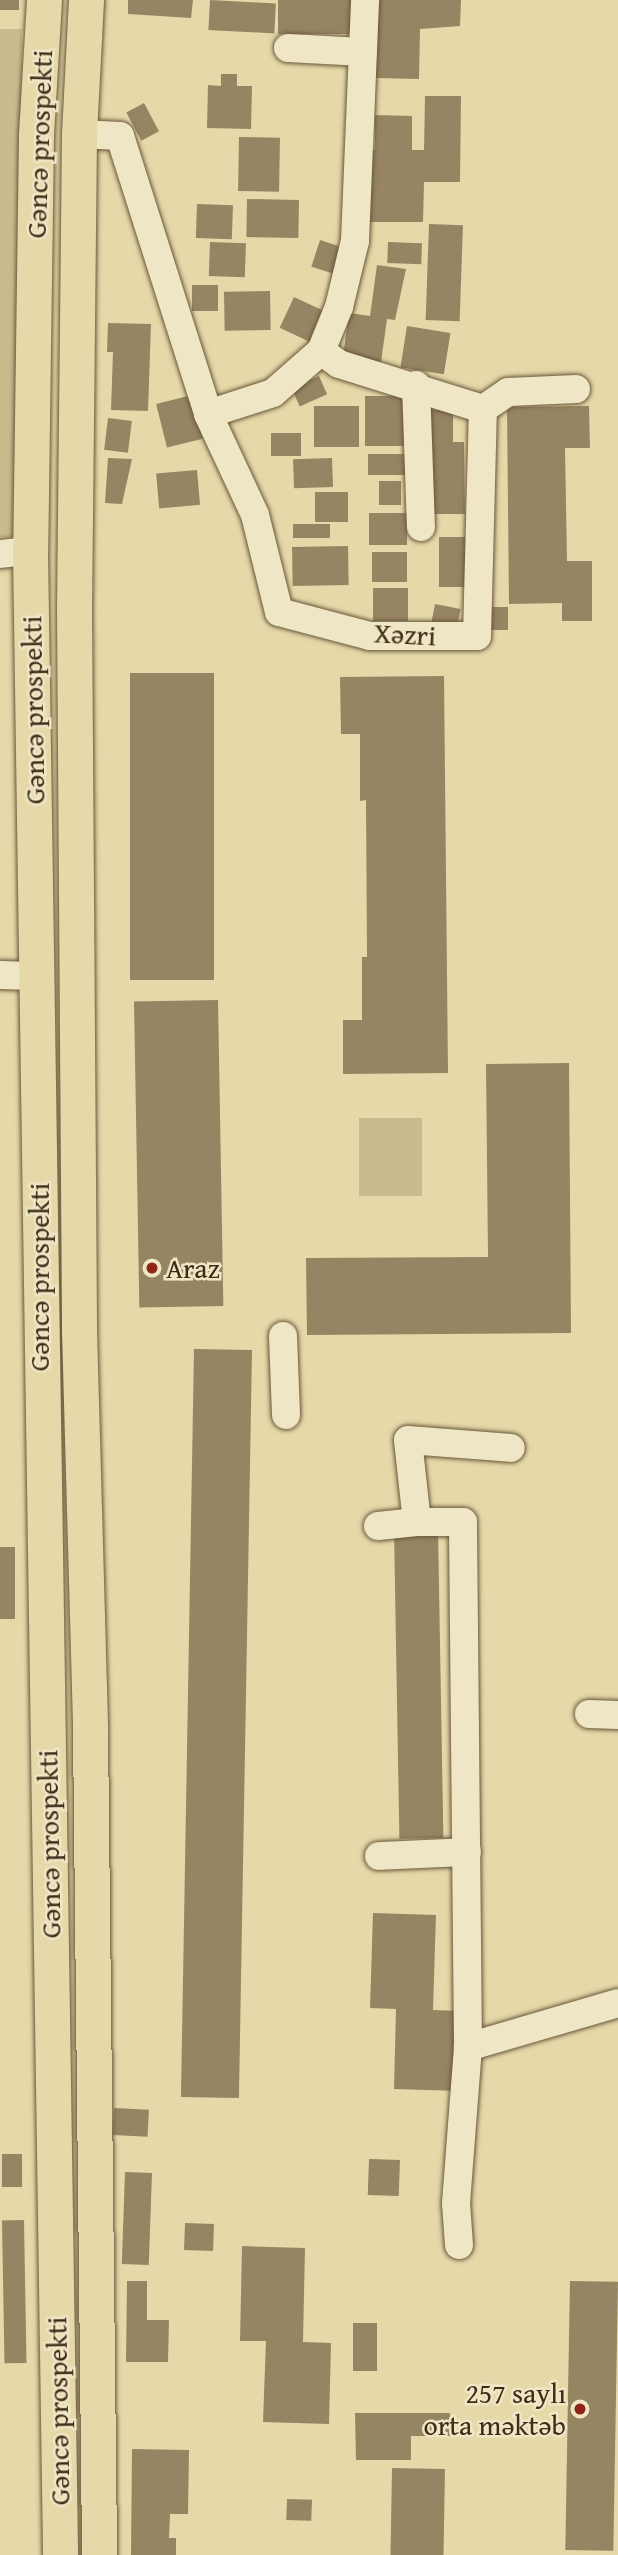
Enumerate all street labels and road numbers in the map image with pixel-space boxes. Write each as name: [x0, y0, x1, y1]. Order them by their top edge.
street label: Gəncə prospekti: [19, 49, 59, 239]
street label: Gəncə prospekti: [15, 615, 51, 805]
street label: Xəzri: [373, 616, 437, 652]
street label: Gəncə prospekti: [22, 1183, 56, 1371]
street label: Gəncə prospekti: [31, 1749, 67, 1939]
street label: Gəncə prospekti: [40, 2316, 76, 2506]

